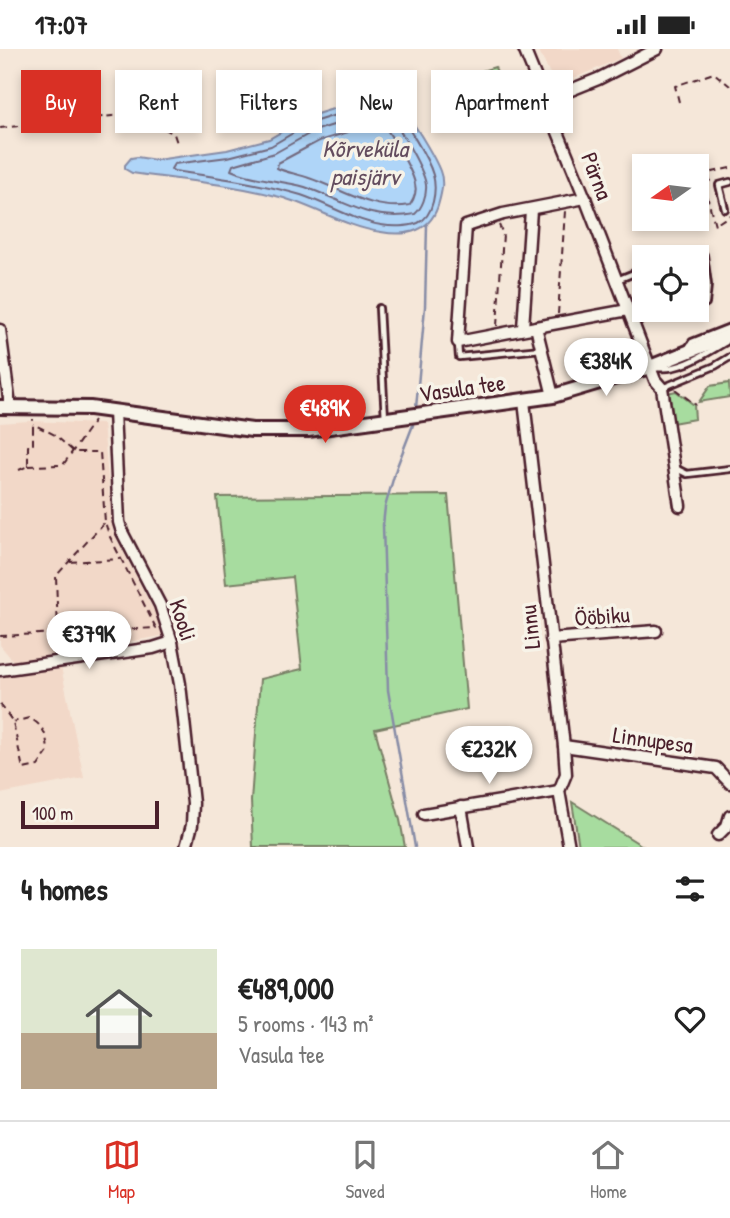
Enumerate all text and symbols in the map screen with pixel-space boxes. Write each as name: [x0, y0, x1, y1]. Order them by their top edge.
text: 17:07: [35, 7, 88, 42]
chip: Buy: [21, 70, 101, 133]
chip: Rent: [115, 70, 202, 133]
chip: Filters: [216, 70, 322, 133]
chip: New: [336, 70, 417, 133]
chip: Apartment: [431, 70, 573, 133]
water label: Kõrveküla paisjärv: [322, 132, 411, 193]
street label: Pärna: [574, 148, 621, 204]
north arrow: [632, 154, 709, 231]
map controls: [632, 154, 709, 322]
button: locate: [632, 245, 709, 322]
pin: €384K: [557, 339, 655, 398]
text: €384K: [580, 345, 632, 376]
street label: Vasula tee: [417, 366, 507, 409]
pin: €489K: [276, 385, 374, 445]
text: €489K: [300, 392, 350, 423]
street label: Kooli: [162, 595, 205, 645]
street label: Ööbiku: [573, 598, 631, 633]
street label: Linnu: [512, 604, 547, 650]
pin: €379K: [40, 611, 138, 671]
text: €379K: [62, 618, 116, 649]
street label: Linnupesa: [611, 719, 695, 760]
pin: €232K: [440, 727, 538, 786]
text: €232K: [462, 733, 516, 764]
scale bar: [21, 798, 159, 830]
text: 100 m: [32, 800, 73, 826]
text: 4 homes: [21, 869, 108, 909]
icon: filters: [671, 870, 709, 908]
text: €489,000: [238, 968, 334, 1008]
icon: home: [77, 977, 161, 1061]
icon: heart: [671, 1000, 709, 1038]
text: 5 rooms · 143 m²: [238, 1008, 374, 1039]
text: Vasula tee: [238, 1039, 325, 1070]
tab: Map: [103, 1136, 141, 1204]
tab: Saved: [346, 1136, 384, 1204]
tab: Home: [589, 1136, 627, 1204]

